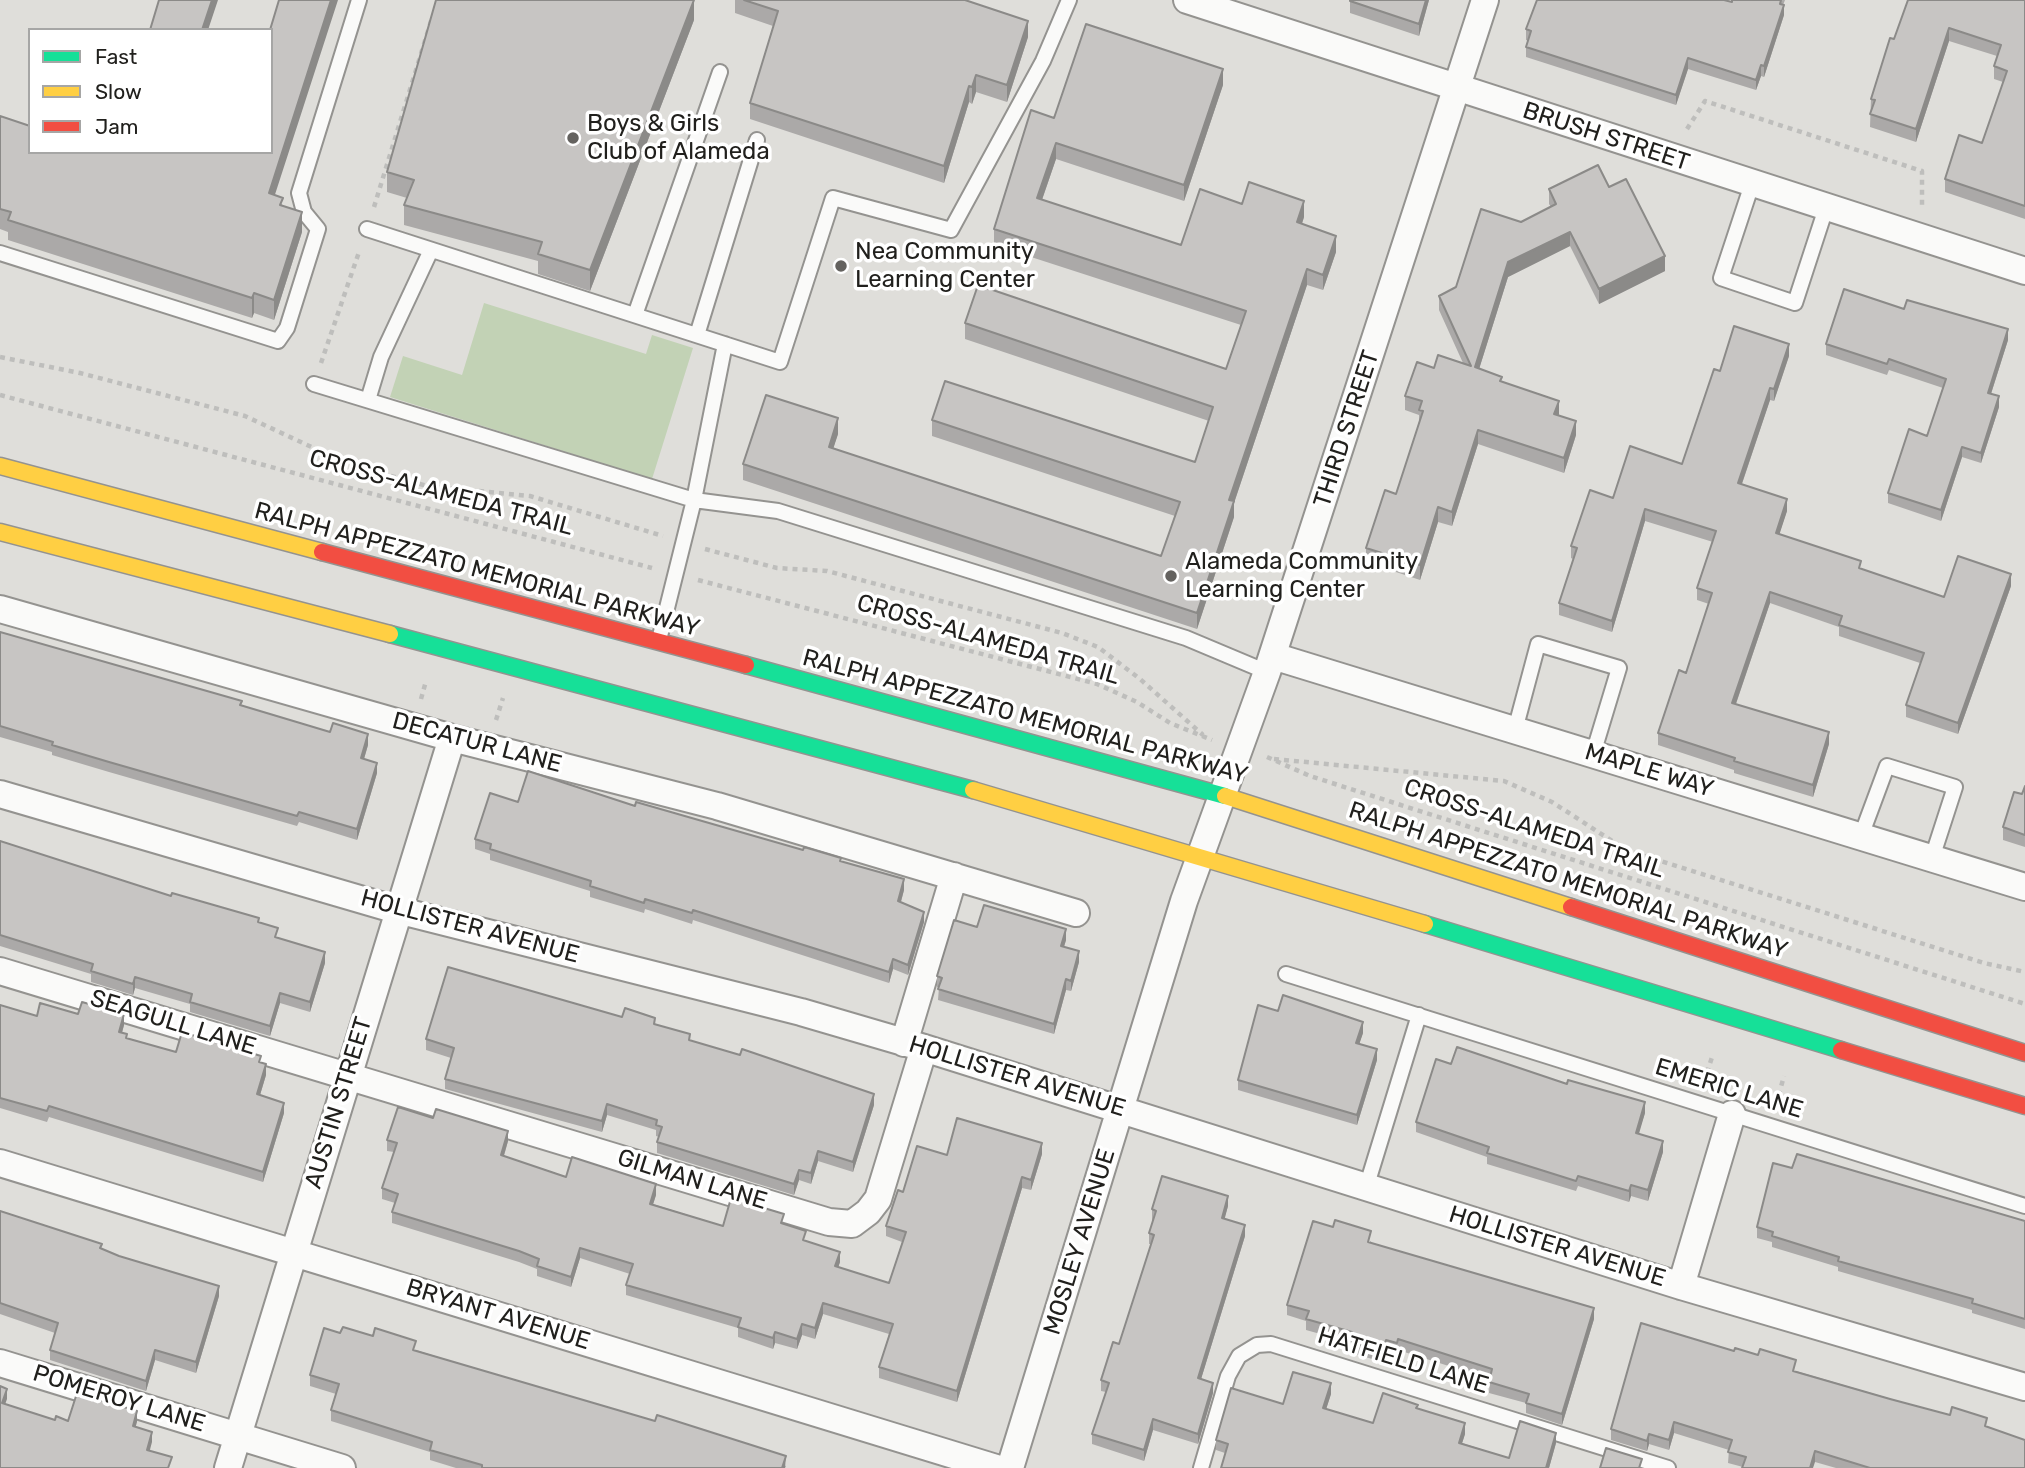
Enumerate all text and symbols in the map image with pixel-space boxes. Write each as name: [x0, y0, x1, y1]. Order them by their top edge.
legend: [28, 28, 273, 154]
text: Fast: [95, 44, 137, 69]
text: Slow: [95, 79, 142, 104]
street label: BRUSH STREET: [1519, 96, 1693, 178]
place label: Boys & Girls Club of Alameda: [587, 110, 770, 166]
text: Jam: [95, 114, 139, 139]
marker: Boys & Girls Club of Alameda: [565, 130, 581, 146]
place label: Nea Community Learning Center: [855, 238, 1035, 294]
marker: Nea Community Learning Center: [833, 258, 849, 274]
street label: THIRD STREET: [1308, 347, 1386, 511]
street label: CROSS-ALAMEDA TRAIL: [306, 444, 576, 542]
street label: RALPH APPEZZATO MEMORIAL PARKWAY: [251, 497, 703, 643]
place label: Alameda Community Learning Center: [1185, 548, 1418, 604]
marker: Alameda Community Learning Center: [1163, 568, 1179, 584]
street label: CROSS-ALAMEDA TRAIL: [853, 589, 1123, 691]
street label: RALPH APPEZZATO MEMORIAL PARKWAY: [799, 644, 1251, 790]
street label: DECATUR LANE: [389, 707, 565, 779]
street label: MAPLE WAY: [1581, 738, 1717, 804]
street label: CROSS-ALAMEDA TRAIL: [1400, 773, 1668, 885]
street label: RALPH APPEZZATO MEMORIAL PARKWAY: [1345, 796, 1791, 966]
street label: HOLLISTER AVENUE: [358, 884, 582, 970]
street label: SEAGULL LANE: [86, 984, 260, 1062]
street label: AUSTIN STREET: [299, 1014, 379, 1192]
street label: HOLLISTER AVENUE: [905, 1030, 1129, 1124]
street label: EMERIC LANE: [1652, 1053, 1806, 1125]
street label: GILMAN LANE: [614, 1144, 770, 1216]
street label: MOSLEY AVENUE: [1038, 1146, 1122, 1338]
street label: HOLLISTER AVENUE: [1445, 1200, 1669, 1294]
street label: BRYANT AVENUE: [403, 1273, 593, 1357]
street label: HATFIELD LANE: [1314, 1321, 1492, 1401]
street label: POMEROY LANE: [29, 1359, 209, 1439]

